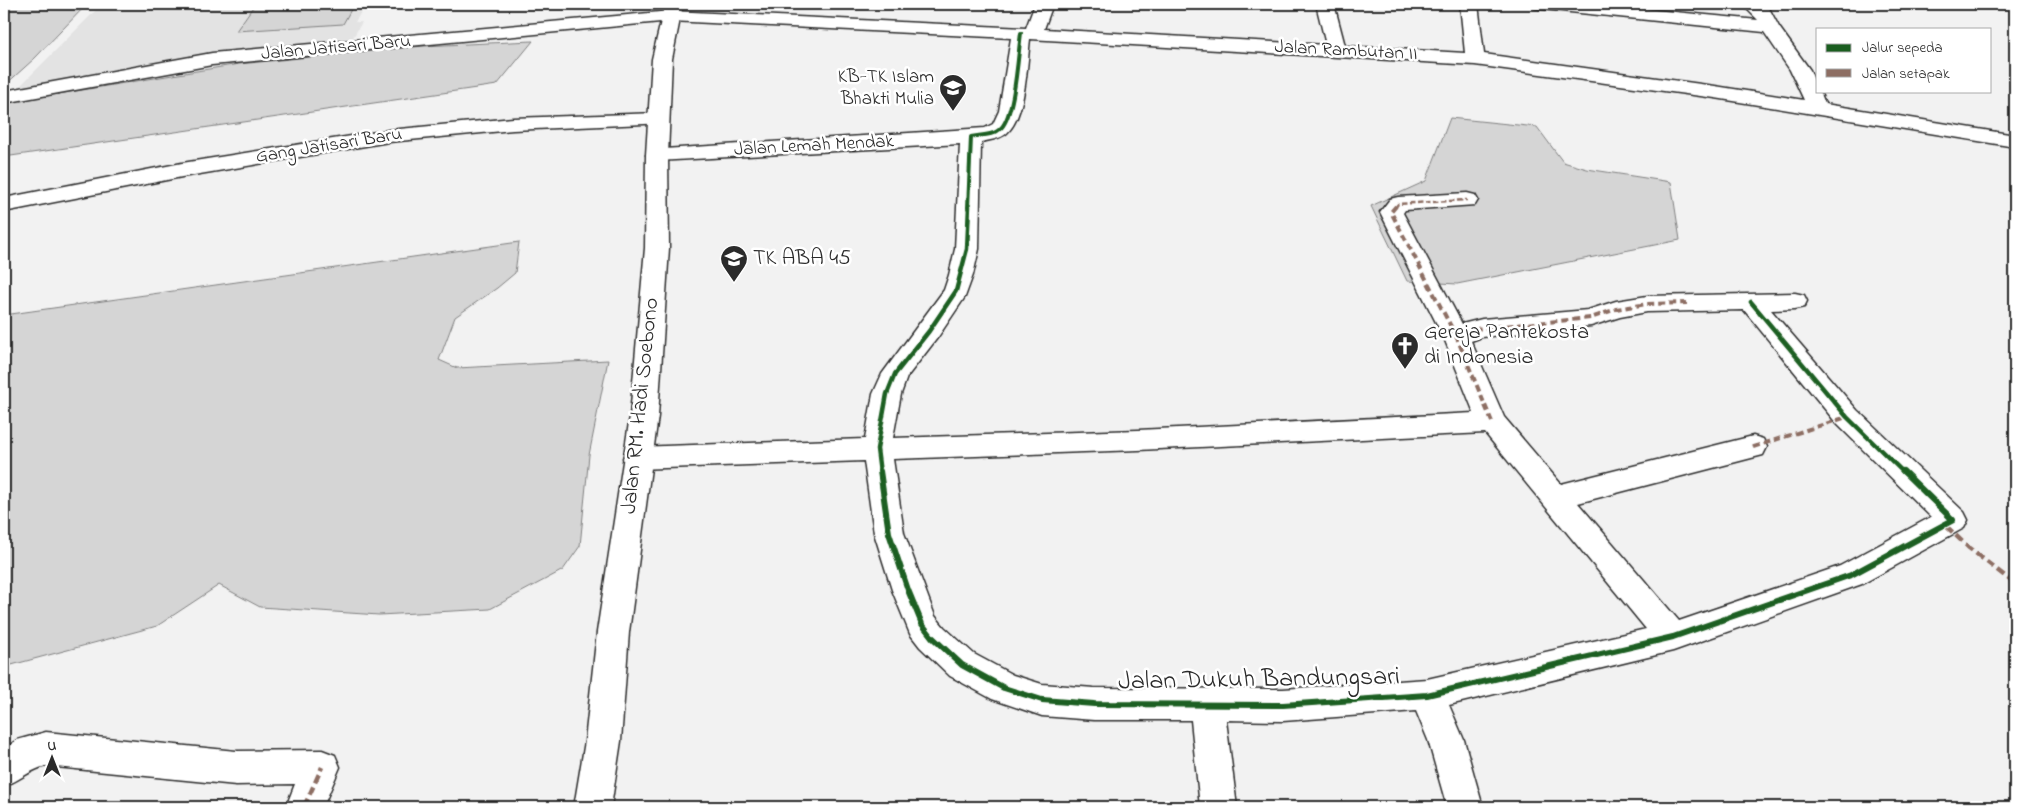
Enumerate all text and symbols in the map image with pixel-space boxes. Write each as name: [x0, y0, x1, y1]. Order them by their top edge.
street label: Jalan Jatisari Baru: [260, 28, 412, 68]
legend: [1816, 28, 1992, 92]
street label: Jalan Rambutan II: [1274, 34, 1418, 68]
text: Jalur sepeda: [1862, 37, 1943, 59]
text: Jalan setapak: [1862, 63, 1950, 85]
place label: KB-TK Islam Bhakti Mulia: [838, 64, 934, 113]
school or university icon: KB-TK Islam Bhakti Mulia: [938, 73, 968, 112]
street label: Gang Jatisari Baru: [254, 121, 405, 173]
street label: Jalan Lemah Mendak: [733, 128, 895, 164]
place label: TK ABA 45: [753, 243, 851, 275]
school or university icon: TK ABA 45: [719, 244, 749, 283]
street label: Jalan RM. Hadi Soebono: [614, 296, 668, 516]
place label: Gereja Pantekosta di Indonesia: [1424, 317, 1589, 374]
church icon: Gereja Pantekosta di Indonesia: [1390, 331, 1420, 370]
street label: Jalan Dukuh Bandungsari: [1118, 659, 1400, 701]
north arrow: [28, 734, 78, 784]
text: U: [48, 736, 57, 757]

